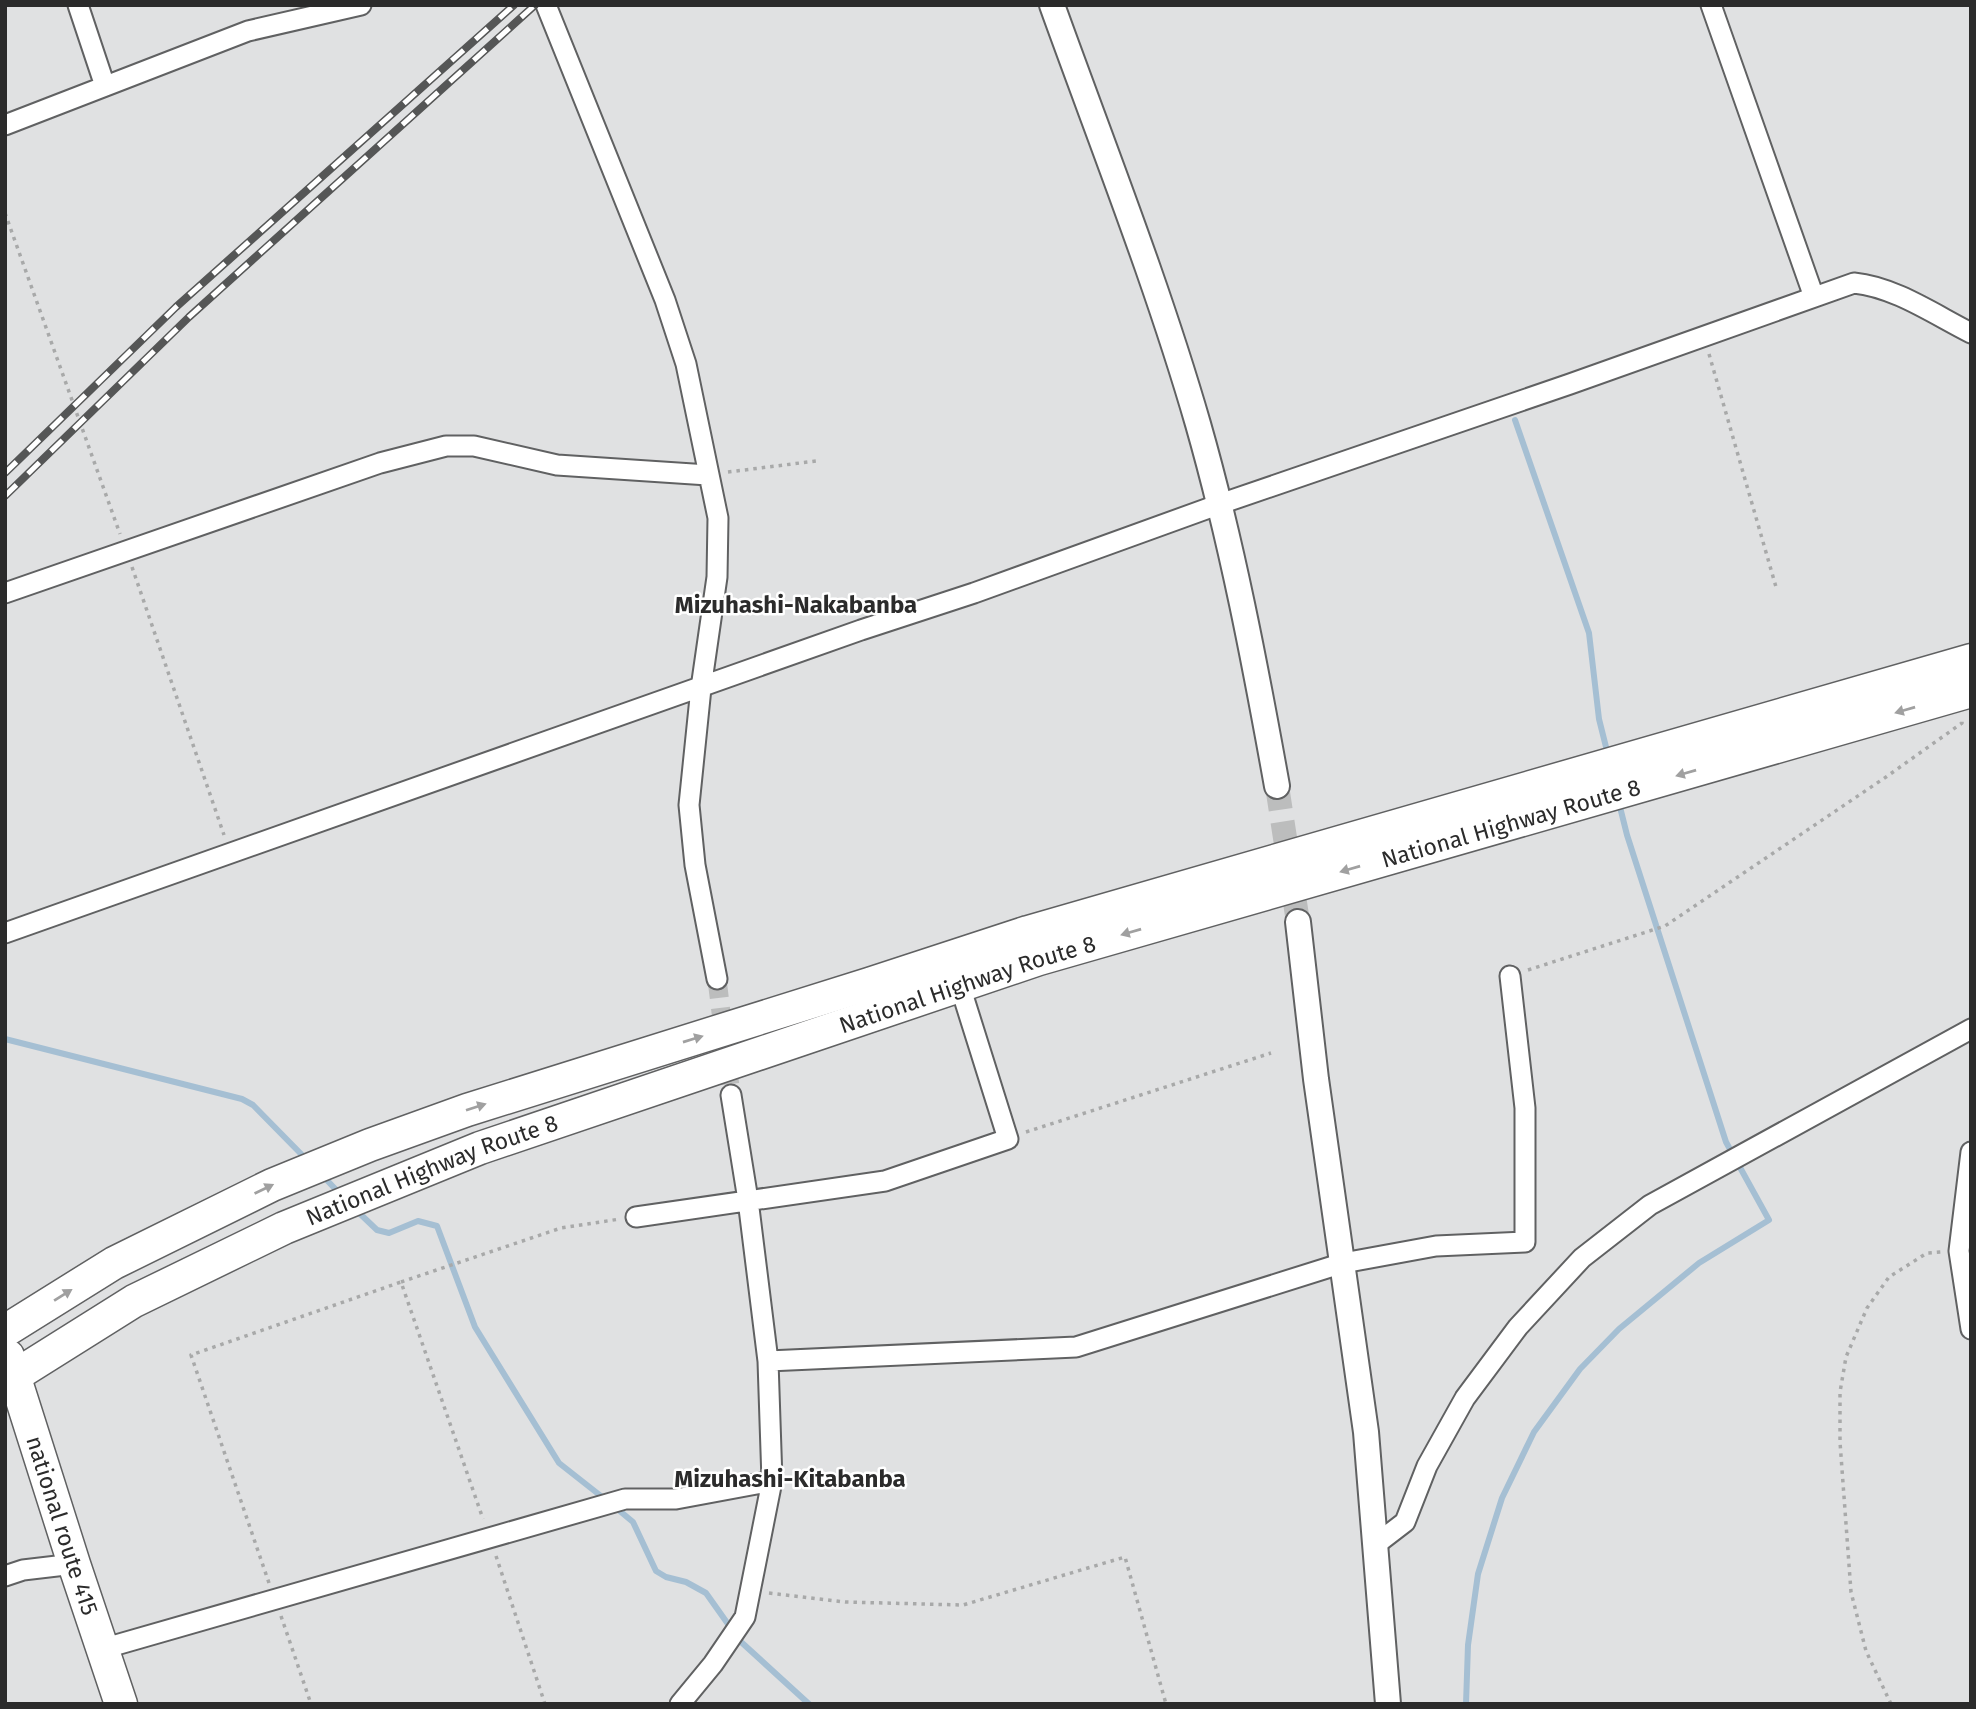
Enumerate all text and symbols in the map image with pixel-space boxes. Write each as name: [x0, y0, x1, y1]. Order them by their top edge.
district label: Mizuhashi-Nakabanba: [675, 591, 917, 619]
one-way arrow: [1894, 706, 1915, 716]
one-way arrow: [1676, 768, 1697, 778]
street label: National Highway Route 8: [1378, 773, 1644, 874]
one-way arrow: [1339, 865, 1360, 875]
one-way arrow: [1120, 927, 1142, 938]
street label: National Highway Route 8: [836, 929, 1099, 1040]
one-way arrow: [683, 1033, 704, 1044]
one-way arrow: [466, 1101, 487, 1112]
street label: National Highway Route 8: [302, 1109, 561, 1232]
one-way arrow: [254, 1183, 274, 1195]
one-way arrow: [53, 1288, 73, 1301]
street label: national route 415: [20, 1432, 104, 1619]
district label: Mizuhashi-Kitabanba: [674, 1465, 906, 1493]

